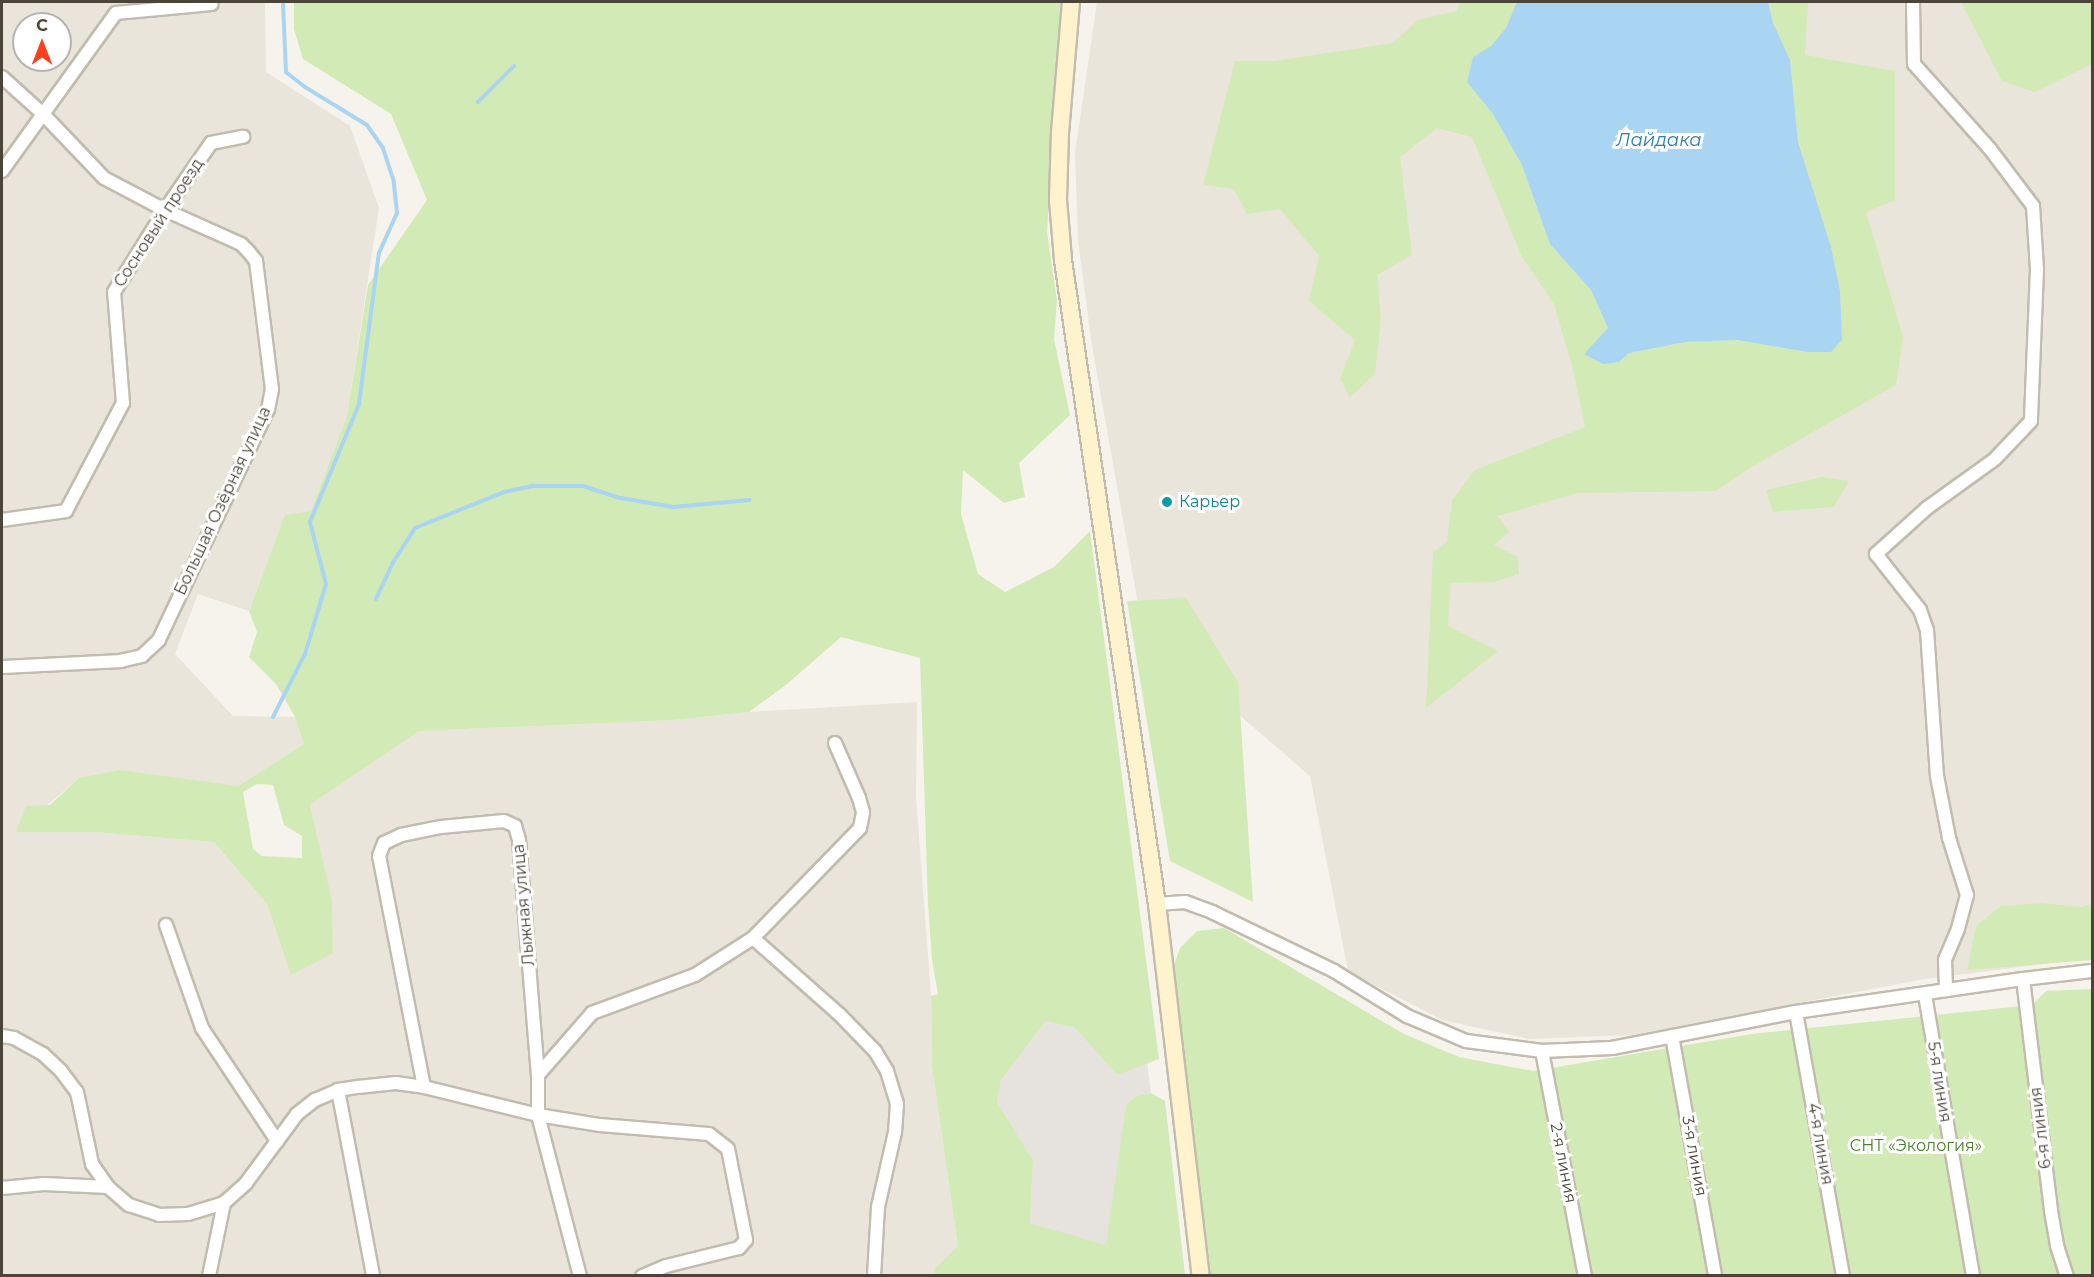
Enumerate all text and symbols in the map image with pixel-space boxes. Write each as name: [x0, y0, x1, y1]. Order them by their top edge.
north arrow: [12, 12, 72, 72]
text: С: [36, 16, 48, 35]
water label: Лайдака: [1616, 129, 1702, 151]
street label: Сосновый проезд: [110, 155, 208, 291]
street label: Большая Озёрная улица: [171, 404, 275, 598]
place label: Карьер: [1179, 492, 1240, 512]
marker: Карьер: [1160, 495, 1174, 509]
street label: Лыжная улица: [509, 843, 539, 967]
street label: 5-я линия: [1923, 1040, 1955, 1124]
street label: 6-я линия: [2026, 1086, 2056, 1170]
street label: 4-я линия: [1803, 1101, 1837, 1187]
street label: 3-я линия: [1677, 1114, 1711, 1198]
street label: 2-я линия: [1546, 1121, 1580, 1205]
park label: СНТ «Экология»: [1850, 1136, 1982, 1156]

